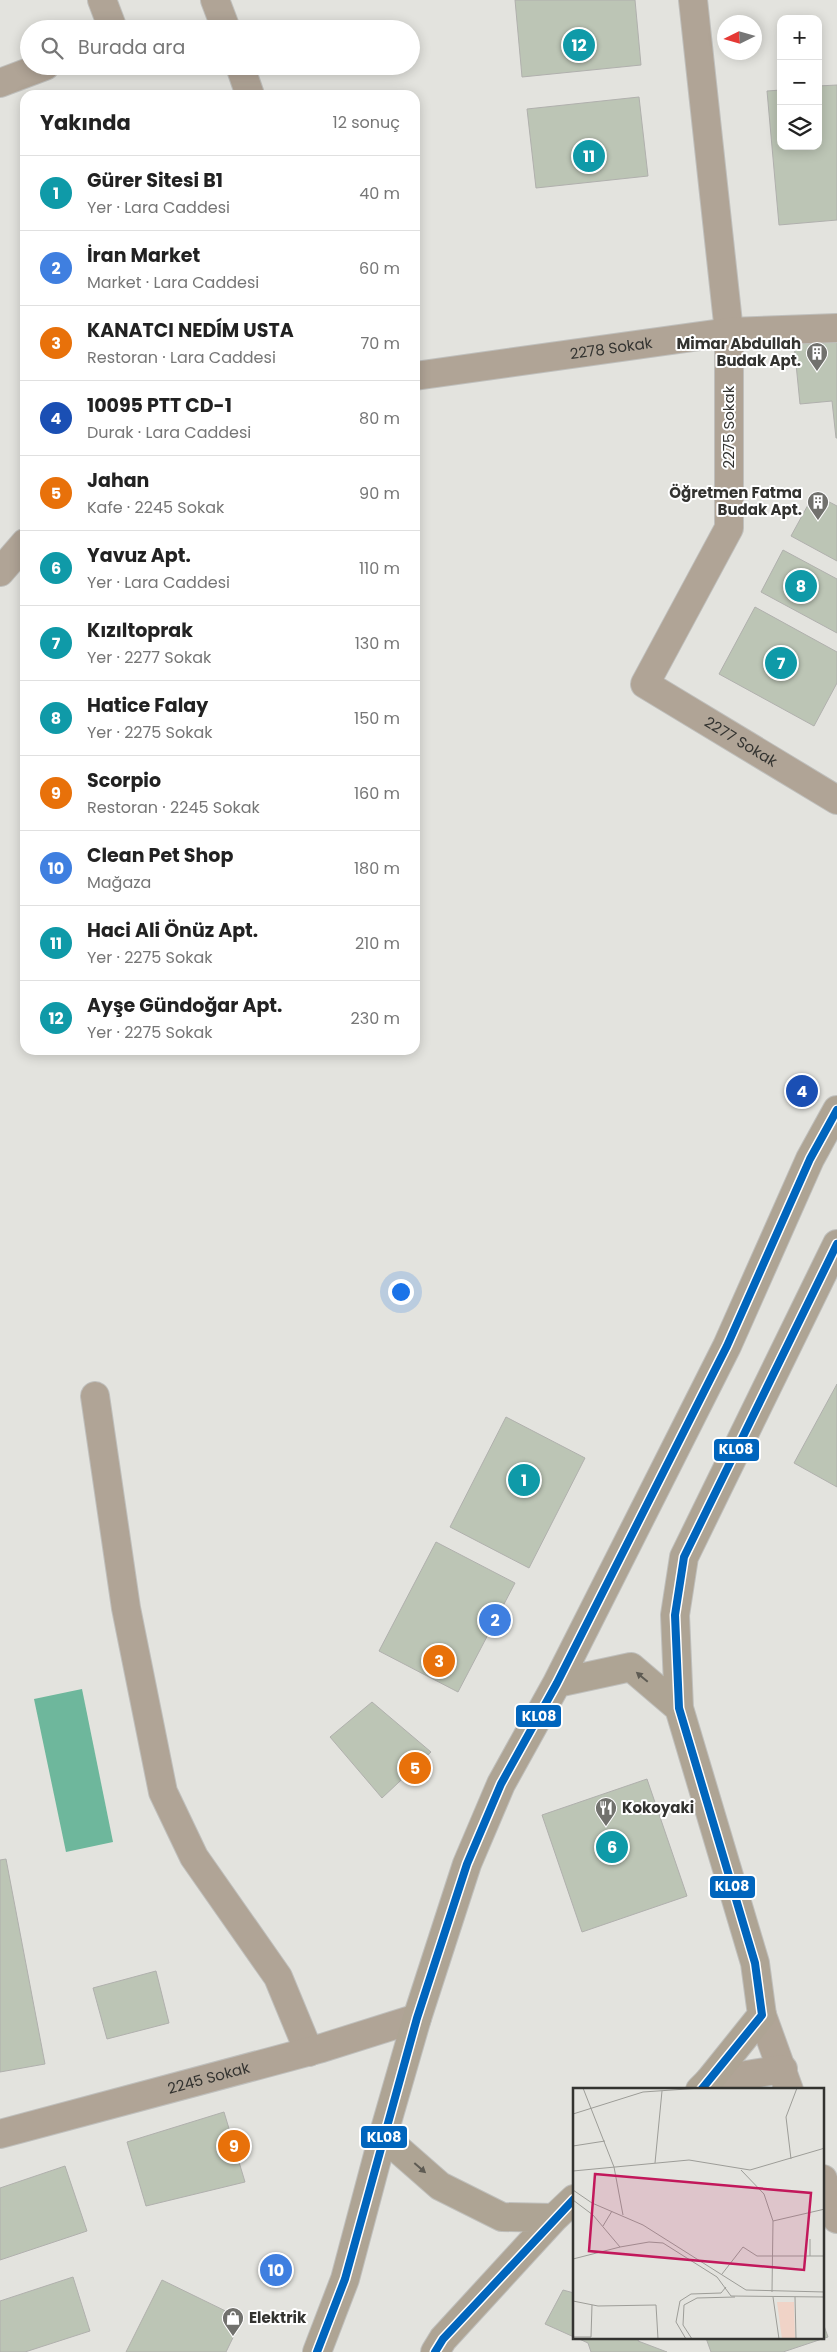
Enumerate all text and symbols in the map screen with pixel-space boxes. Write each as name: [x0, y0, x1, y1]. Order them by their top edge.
north arrow: [717, 15, 762, 60]
map controls: [777, 15, 822, 150]
button: +: [777, 15, 822, 60]
search box: [20, 20, 420, 75]
pin: 12: [563, 26, 595, 64]
icon: search: [38, 34, 66, 62]
text: Burada ara: [78, 34, 185, 61]
button: −: [777, 60, 822, 105]
button: layers: [777, 105, 822, 150]
text: Yakında: [40, 108, 131, 137]
text: 12 sonuç: [333, 111, 400, 134]
pin: 11: [573, 137, 605, 175]
text: Gürer Sitesi B1: [87, 167, 223, 194]
text: 1: [53, 182, 59, 205]
text: 40 m: [359, 182, 400, 205]
text: Yer · Lara Caddesi: [87, 196, 230, 219]
text: İran Market: [87, 242, 200, 269]
text: 2: [51, 257, 61, 280]
text: 60 m: [359, 257, 400, 280]
text: Market · Lara Caddesi: [87, 271, 259, 294]
text: KANATCI NEDÍM USTA: [87, 317, 294, 344]
text: 3: [51, 332, 61, 355]
text: 70 m: [360, 332, 400, 355]
street label: 2278 Sokak: [568, 332, 654, 364]
place label: Mimar Abdullah Budak Apt.: [676, 333, 801, 371]
building icon: Mimar Abdullah Budak Apt.: [805, 341, 829, 372]
text: Restoran · Lara Caddesi: [87, 346, 276, 369]
street label: 2275 Sokak: [718, 385, 739, 468]
text: 10095 PTT CD-1: [87, 392, 232, 419]
text: 4: [51, 407, 61, 430]
text: 80 m: [359, 407, 400, 430]
text: Durak · Lara Caddesi: [87, 421, 251, 444]
text: Jahan: [87, 467, 149, 494]
text: 5: [51, 482, 61, 505]
text: 90 m: [359, 482, 400, 505]
place label: Öğretmen Fatma Budak Apt.: [669, 482, 802, 520]
building icon: Öğretmen Fatma Budak Apt.: [806, 490, 830, 521]
text: Kafe · 2245 Sokak: [87, 496, 224, 519]
text: Yavuz Apt.: [87, 542, 191, 569]
text: 6: [51, 557, 61, 580]
text: 110 m: [359, 557, 400, 580]
pin: 8: [785, 567, 817, 605]
text: Yer · Lara Caddesi: [87, 571, 230, 594]
text: Kızıltoprak: [87, 617, 193, 644]
text: 7: [52, 632, 60, 655]
text: 130 m: [355, 632, 400, 655]
pin: 7: [765, 644, 797, 682]
text: Yer · 2277 Sokak: [87, 646, 211, 669]
text: Hatice Falay: [87, 692, 208, 719]
text: 8: [51, 707, 61, 730]
text: 150 m: [354, 707, 400, 730]
street label: 2277 Sokak: [701, 711, 782, 772]
text: Yer · 2275 Sokak: [87, 721, 213, 744]
text: Scorpio: [87, 767, 161, 794]
text: 9: [51, 782, 61, 805]
text: 160 m: [354, 782, 400, 805]
text: Restoran · 2245 Sokak: [87, 796, 260, 819]
text: Clean Pet Shop: [87, 842, 233, 869]
text: 10: [48, 857, 64, 880]
text: 180 m: [354, 857, 400, 880]
text: Mağaza: [87, 871, 151, 894]
text: Haci Ali Önüz Apt.: [87, 917, 258, 944]
text: 11: [50, 932, 62, 955]
text: 210 m: [355, 932, 400, 955]
text: Yer · 2275 Sokak: [87, 946, 213, 969]
text: Ayşe Gündoğar Apt.: [87, 992, 282, 1019]
text: 12: [48, 1007, 64, 1030]
text: 230 m: [351, 1007, 400, 1030]
text: Yer · 2275 Sokak: [87, 1021, 213, 1044]
pin: 4: [786, 1072, 818, 1110]
your location: [388, 1279, 414, 1305]
line badge: KL08: [713, 1438, 760, 1462]
text: KL08: [719, 1439, 753, 1459]
pin: 1: [508, 1461, 540, 1499]
pin: 2: [479, 1601, 511, 1639]
pin: 3: [423, 1642, 455, 1680]
one-way arrow: [636, 1671, 649, 1682]
line badge: KL08: [515, 1704, 562, 1728]
text: KL08: [522, 1706, 556, 1726]
pin: 5: [399, 1749, 431, 1787]
restaurant icon: Kokoyaki: [594, 1796, 618, 1827]
place label: Kokoyaki: [622, 1797, 694, 1818]
pin: 6: [596, 1828, 628, 1866]
line badge: KL08: [709, 1875, 756, 1899]
text: KL08: [715, 1876, 749, 1896]
street label: 2245 Sokak: [165, 2057, 252, 2099]
inset map: [573, 2088, 824, 2340]
line badge: KL08: [360, 2125, 408, 2149]
pin: 9: [218, 2127, 250, 2165]
text: KL08: [367, 2127, 401, 2147]
one-way arrow: [413, 2162, 425, 2174]
pin: 10: [260, 2251, 292, 2289]
shop icon: Elektrik: [221, 2306, 245, 2337]
place label: Elektrik: [249, 2307, 307, 2328]

